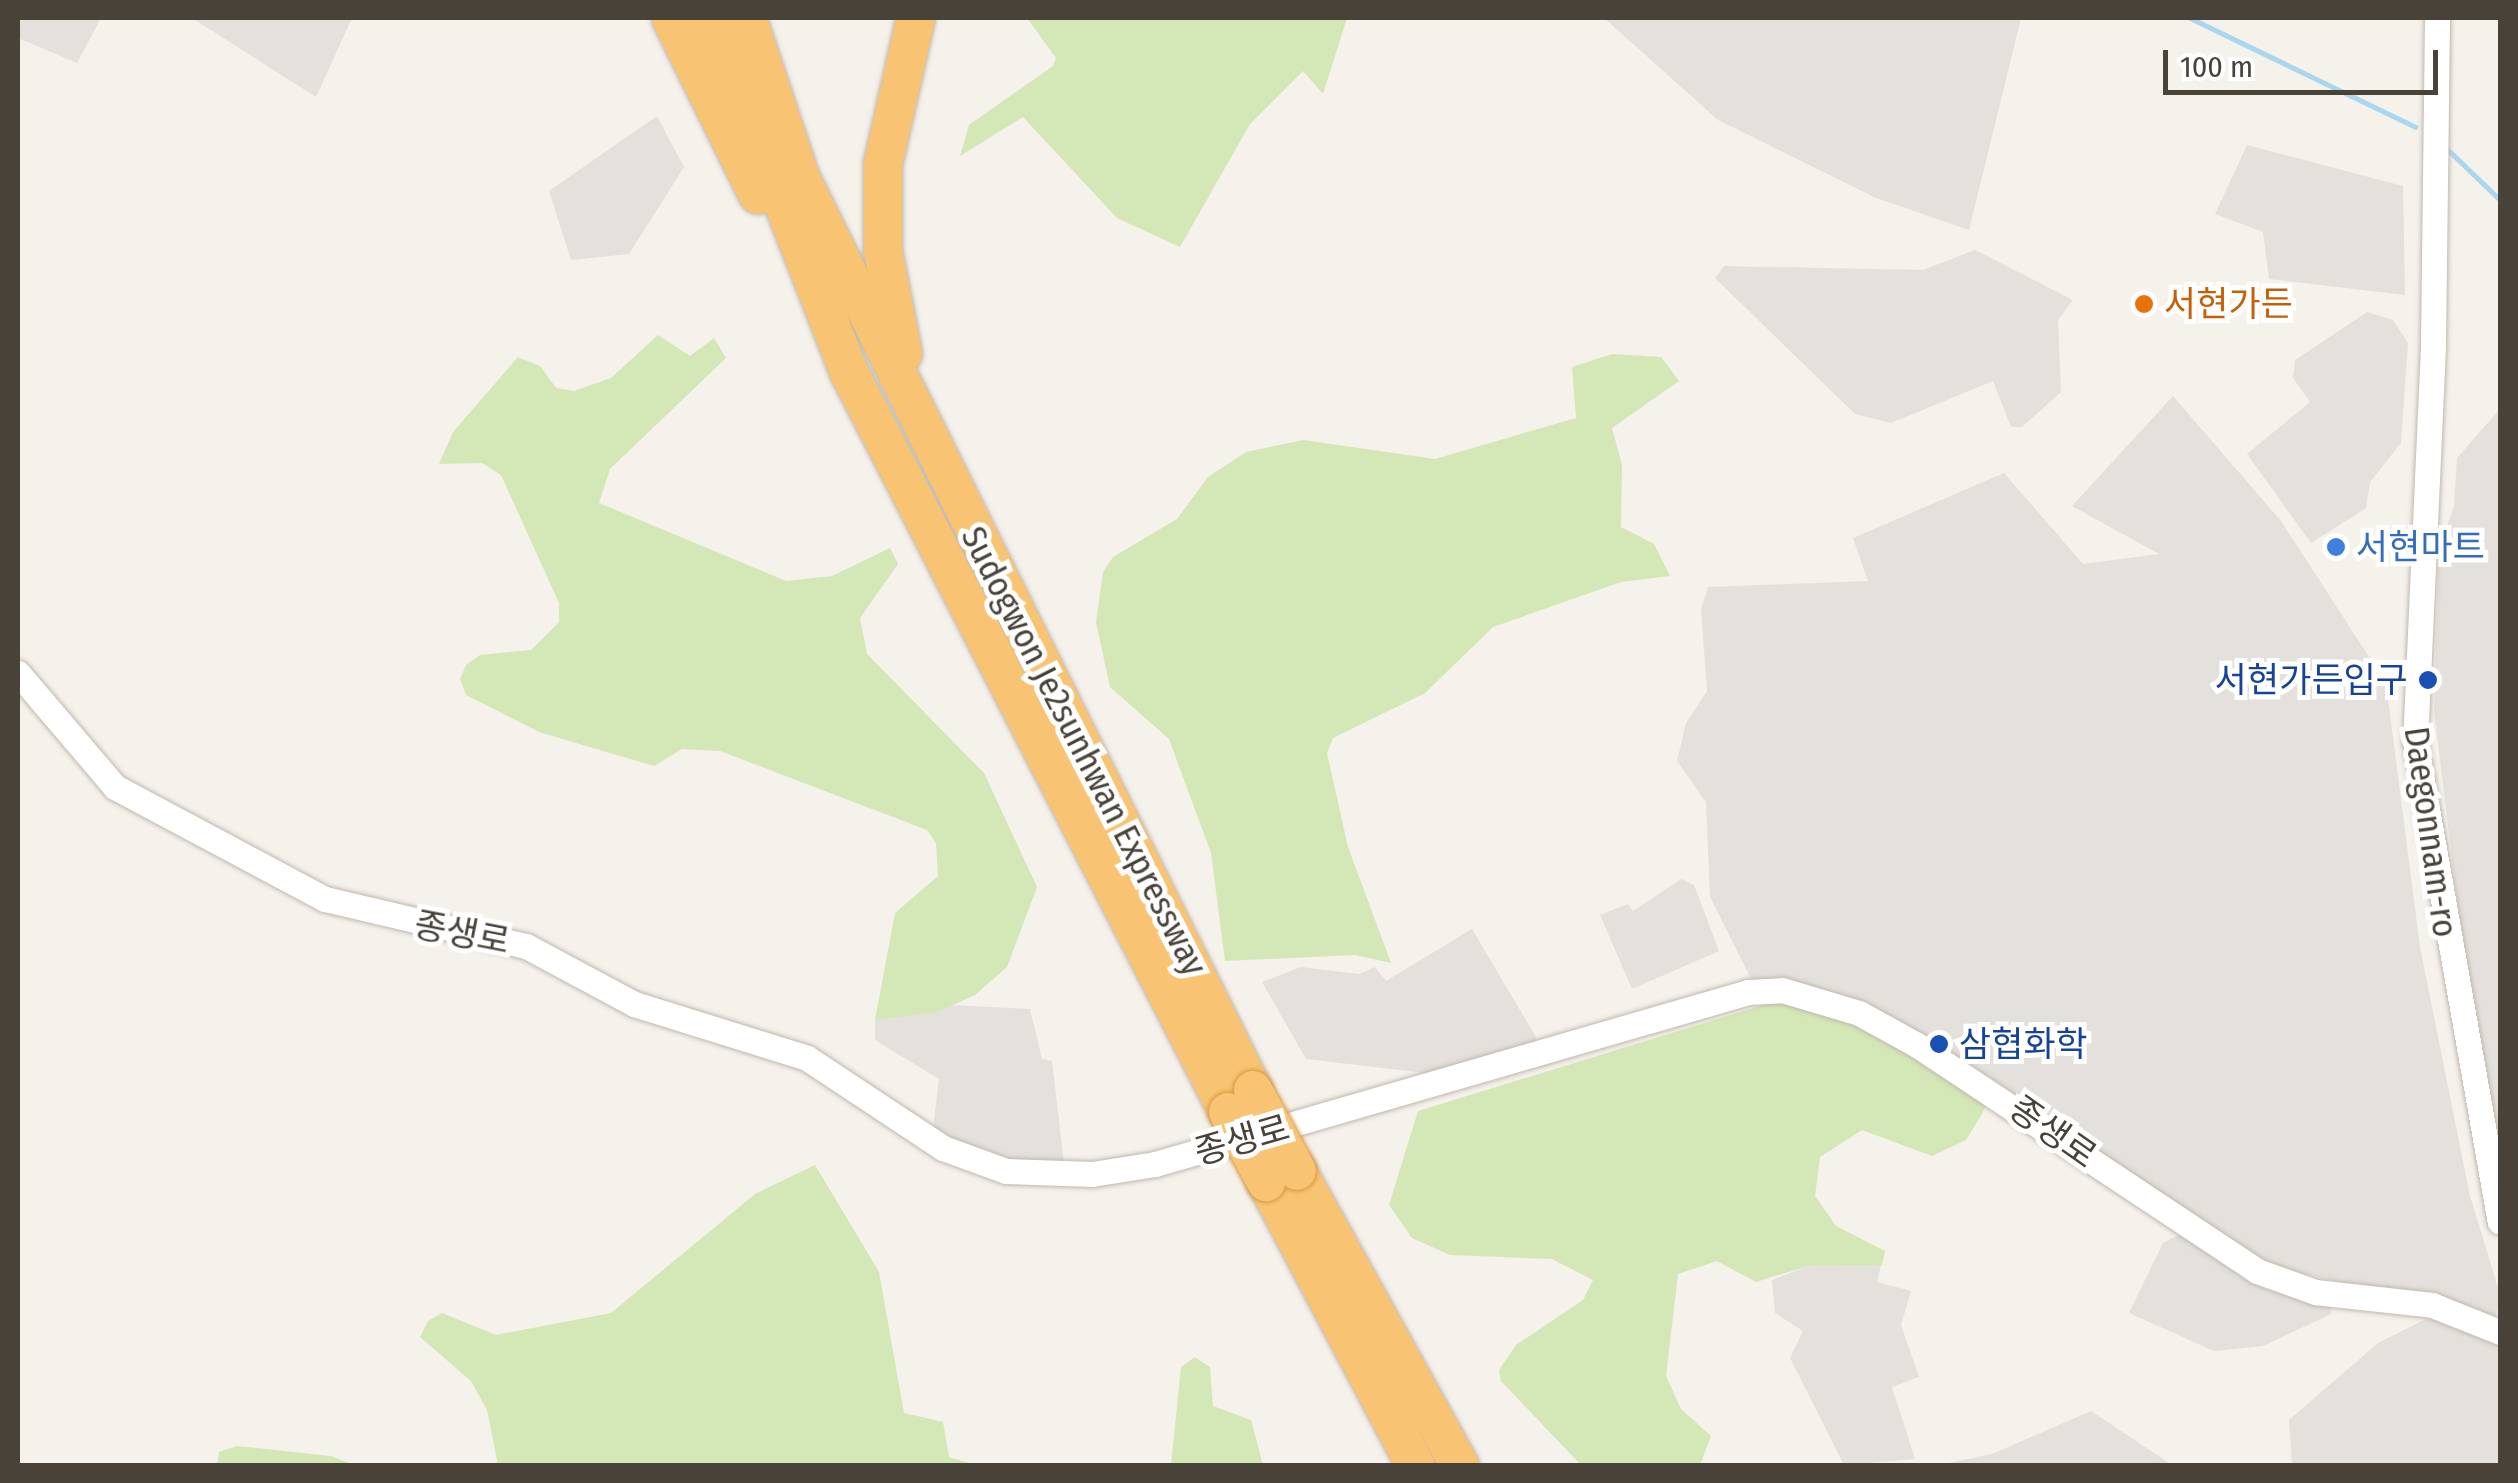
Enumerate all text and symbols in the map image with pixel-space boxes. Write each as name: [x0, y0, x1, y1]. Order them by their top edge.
scale bar: [2168, 30, 2443, 92]
text: 100 m: [2180, 49, 2253, 85]
place label: 서현가든: [2164, 283, 2293, 325]
marker: 서현가든: [2133, 293, 2155, 315]
street label: Sudogwon Je2sunhwan Expressway: [952, 520, 1216, 982]
place label: 서현마트: [2356, 526, 2485, 568]
marker: 서현마트: [2325, 536, 2347, 558]
place label: 서현가든입구: [2215, 659, 2408, 701]
marker: 서현가든입구: [2417, 669, 2439, 691]
street label: Daegonnam-ro: [2395, 724, 2467, 940]
street label: 종생로: [411, 903, 513, 963]
place label: 삼협화학: [1959, 1023, 2088, 1065]
marker: 삼협화학: [1928, 1033, 1950, 1055]
street label: 종생로: [2001, 1087, 2105, 1177]
street label: 종생로: [1190, 1107, 1294, 1173]

